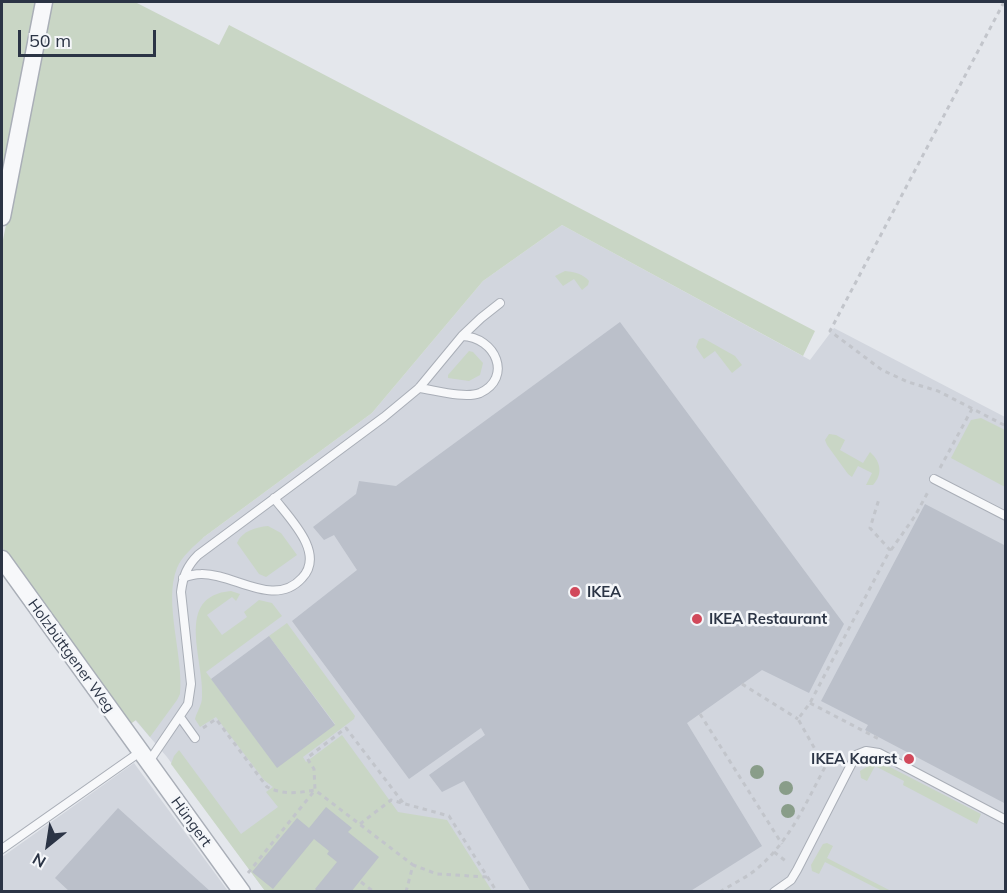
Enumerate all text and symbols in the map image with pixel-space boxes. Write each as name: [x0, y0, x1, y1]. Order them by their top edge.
scale bar: [21, 18, 159, 56]
text: 50 m: [29, 29, 71, 52]
place label: IKEA: [587, 583, 621, 601]
marker: IKEA: [568, 585, 582, 599]
street label: Holzbüttgener Weg: [24, 596, 118, 716]
place label: IKEA Restaurant: [709, 610, 827, 628]
marker: IKEA Restaurant: [690, 612, 704, 626]
place label: IKEA Kaarst: [811, 750, 897, 768]
marker: IKEA Kaarst: [902, 752, 916, 766]
street label: Hüngert: [167, 794, 215, 850]
north arrow: [18, 815, 78, 875]
text: N: [29, 849, 49, 872]

